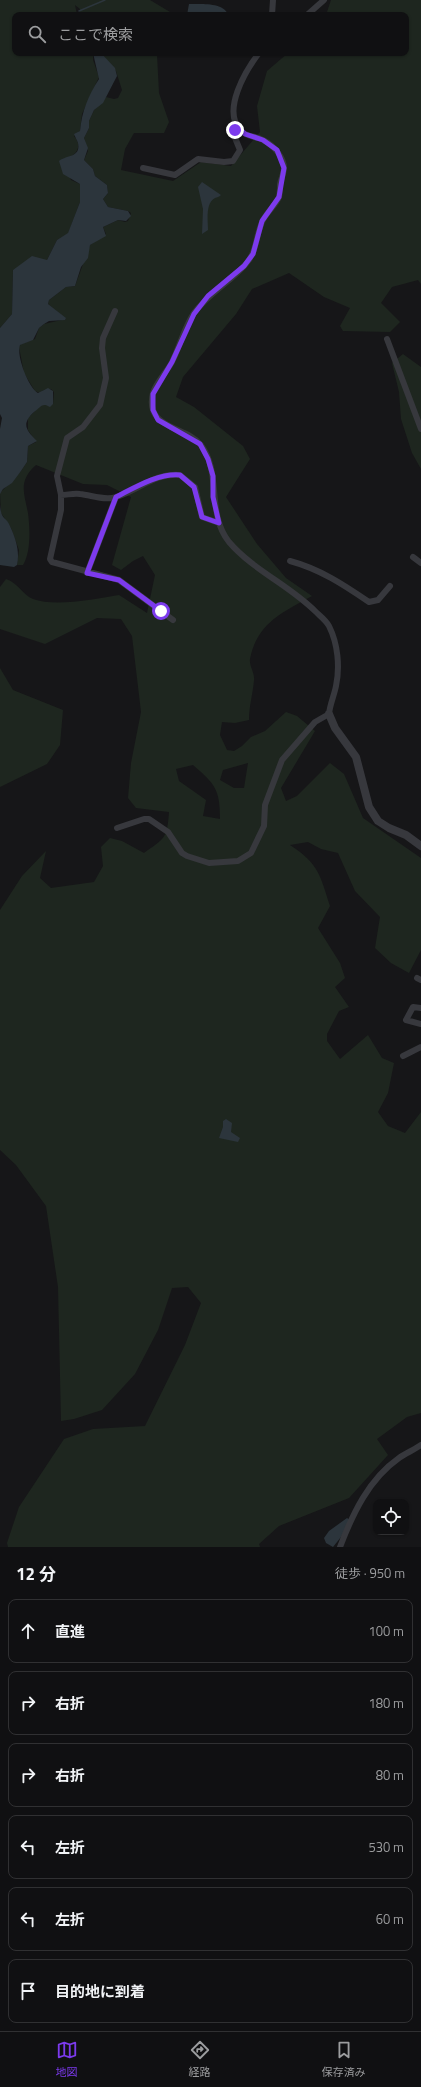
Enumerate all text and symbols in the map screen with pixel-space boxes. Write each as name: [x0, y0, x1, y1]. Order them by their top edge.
search box: [12, 12, 409, 56]
icon: search: [26, 23, 48, 45]
text: ここで検索: [58, 23, 133, 46]
route end: [226, 121, 244, 139]
route start: [152, 602, 170, 620]
map controls: [373, 1499, 409, 1535]
button: locate: [373, 1499, 409, 1535]
text: 12 分: [16, 1561, 56, 1587]
text: 徒歩 · 950 m: [335, 1563, 405, 1583]
icon: ahead: [17, 1620, 39, 1642]
text: 直進: [55, 1620, 85, 1643]
text: 100 m: [368, 1621, 404, 1641]
icon: right: [17, 1692, 39, 1714]
text: 右折: [55, 1692, 85, 1715]
text: 180 m: [368, 1693, 404, 1713]
icon: right: [17, 1764, 39, 1786]
text: 右折: [55, 1764, 85, 1787]
text: 80 m: [376, 1765, 404, 1785]
icon: left: [17, 1836, 39, 1858]
text: 左折: [55, 1836, 85, 1859]
text: 530 m: [368, 1837, 404, 1857]
icon: left: [17, 1908, 39, 1930]
text: 左折: [55, 1908, 85, 1931]
text: 60 m: [376, 1909, 404, 1929]
icon: arrive: [17, 1980, 39, 2002]
text: 目的地に到着: [55, 1980, 145, 2003]
tab: 地図: [56, 2039, 78, 2080]
tab: 経路: [189, 2039, 211, 2080]
tab: 保存済み: [322, 2039, 366, 2080]

